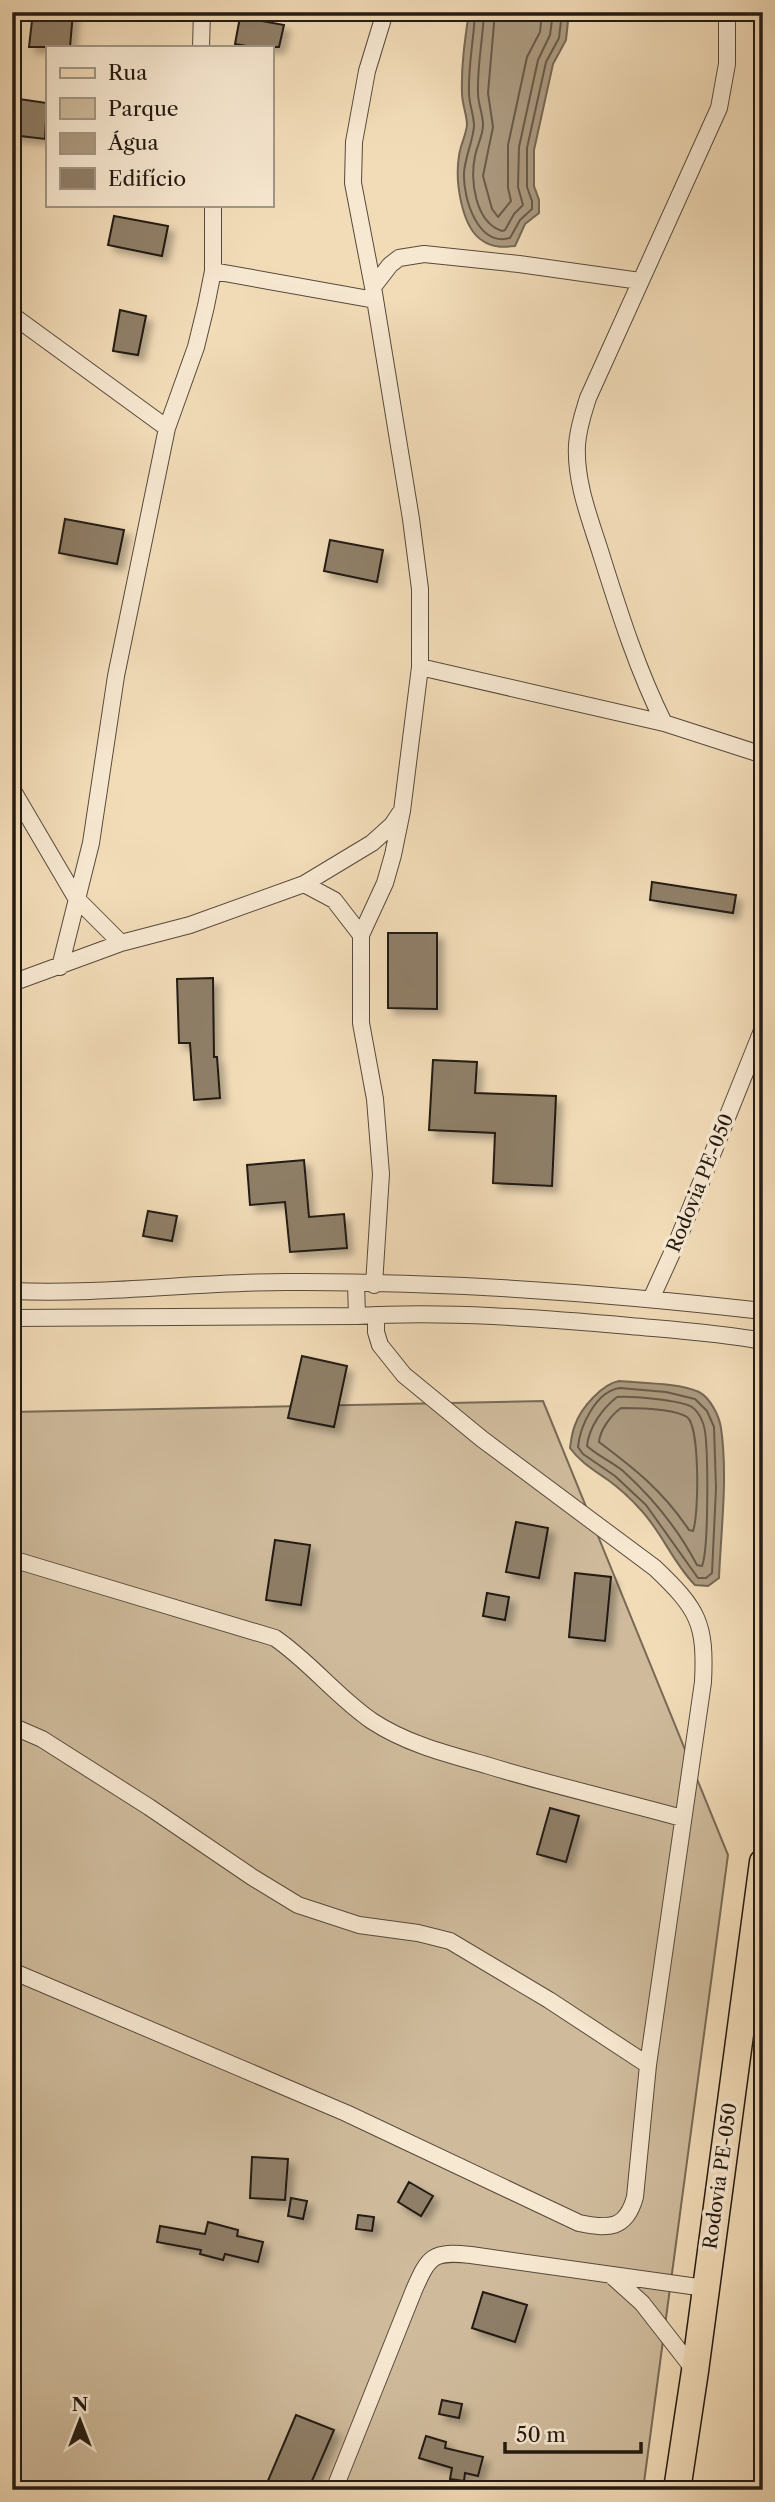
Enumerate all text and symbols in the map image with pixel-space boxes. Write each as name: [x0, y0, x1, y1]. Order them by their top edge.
legend: [46, 46, 273, 206]
text: Rua: [108, 60, 148, 85]
text: Parque: [108, 96, 179, 121]
text: Água: [107, 130, 160, 155]
text: Edifício: [108, 166, 186, 191]
street label: Rodovia PE-050: [662, 1110, 738, 1256]
street label: Rodovia PE-050: [698, 2101, 742, 2251]
north arrow: [46, 2386, 116, 2456]
text: N: [72, 2393, 88, 2416]
scale bar: [505, 2411, 642, 2455]
text: 50 m: [516, 2422, 566, 2447]

